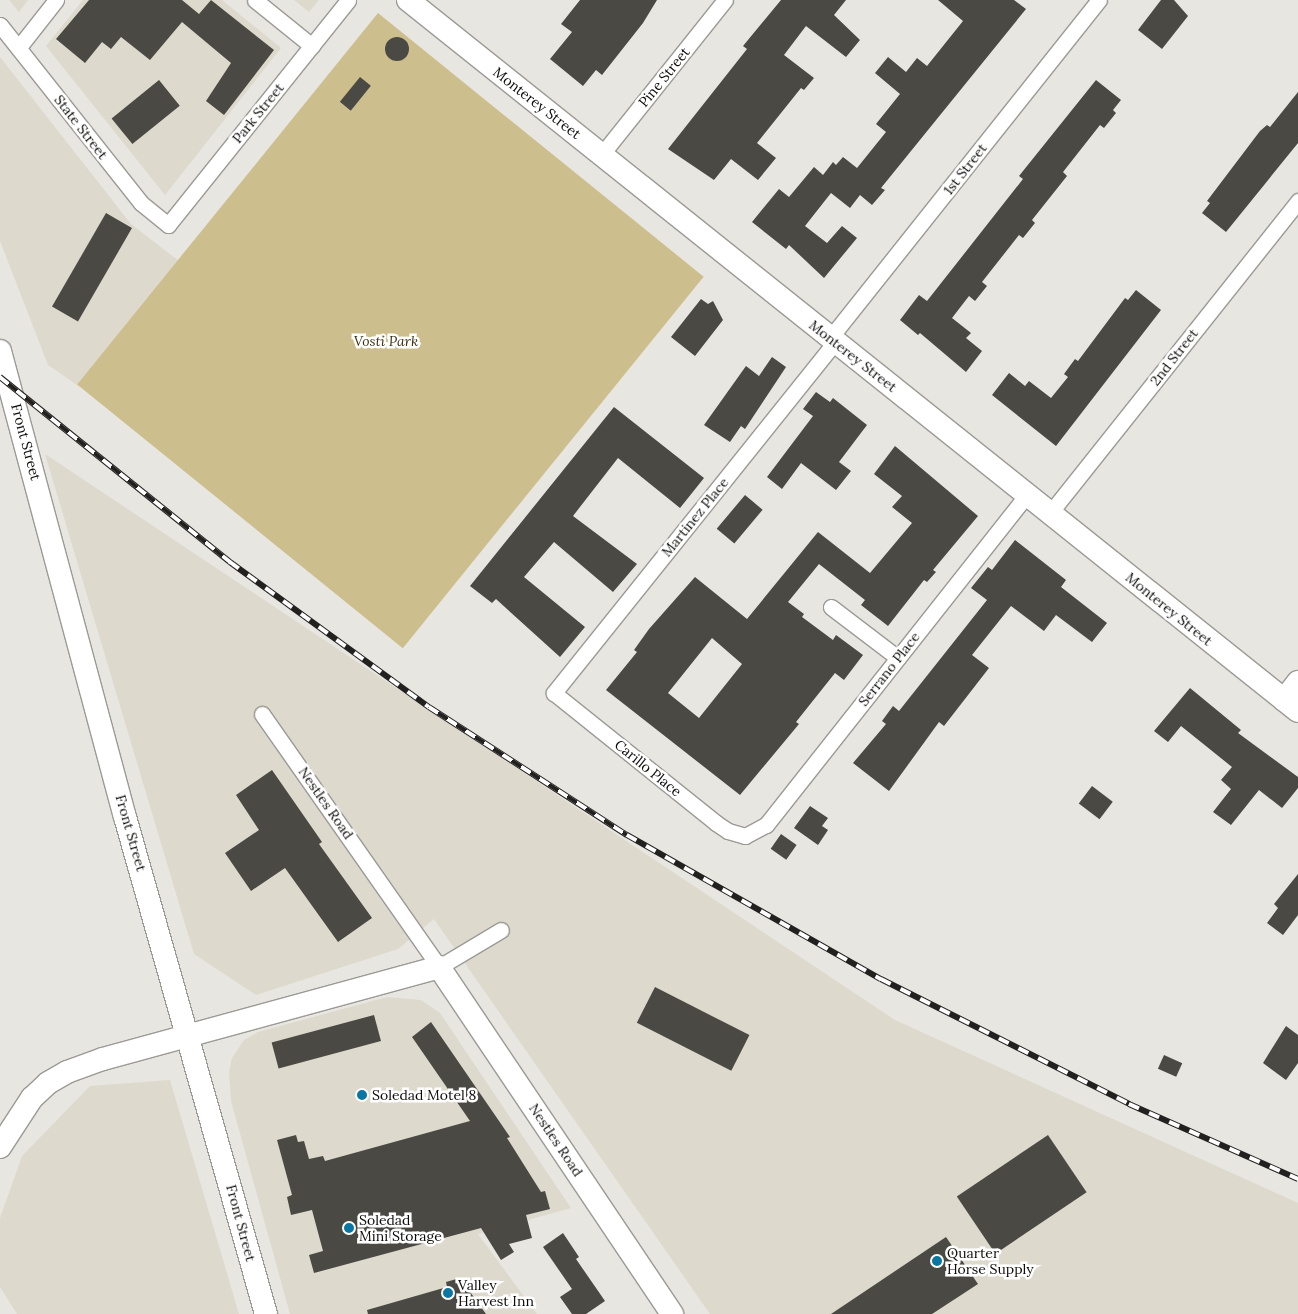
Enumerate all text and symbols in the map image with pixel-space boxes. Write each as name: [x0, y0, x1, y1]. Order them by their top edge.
street label: Pine Street: [635, 44, 693, 110]
street label: Monterey Street: [490, 64, 584, 142]
street label: Park Street: [229, 80, 287, 146]
street label: State Street: [51, 92, 111, 162]
street label: 1st Street: [940, 140, 990, 198]
street label: Monterey Street: [806, 317, 900, 395]
street label: 2nd Street: [1147, 325, 1201, 389]
park label: Vosti Park: [354, 333, 418, 349]
street label: Front Street: [8, 402, 44, 482]
street label: Martinez Place: [658, 474, 732, 560]
street label: Monterey Street: [1122, 569, 1216, 649]
street label: Serrano Place: [855, 629, 923, 709]
street label: Carillo Place: [611, 736, 685, 800]
street label: Nestles Road: [295, 764, 357, 842]
street label: Front Street: [112, 793, 150, 873]
place label: Soledad Motel 8: [372, 1087, 476, 1103]
marker: Soledad Motel 8: [356, 1089, 368, 1101]
street label: Nestles Road: [526, 1100, 586, 1180]
street label: Front Street: [223, 1183, 259, 1263]
place label: Soledad Mini Storage: [359, 1212, 442, 1244]
marker: Soledad Mini Storage: [343, 1222, 355, 1234]
place label: Quarter Horse Supply: [947, 1245, 1034, 1278]
marker: Quarter Horse Supply: [931, 1255, 943, 1267]
place label: Valley Harvest Inn: [458, 1277, 534, 1310]
marker: Valley Harvest Inn: [442, 1287, 454, 1299]

